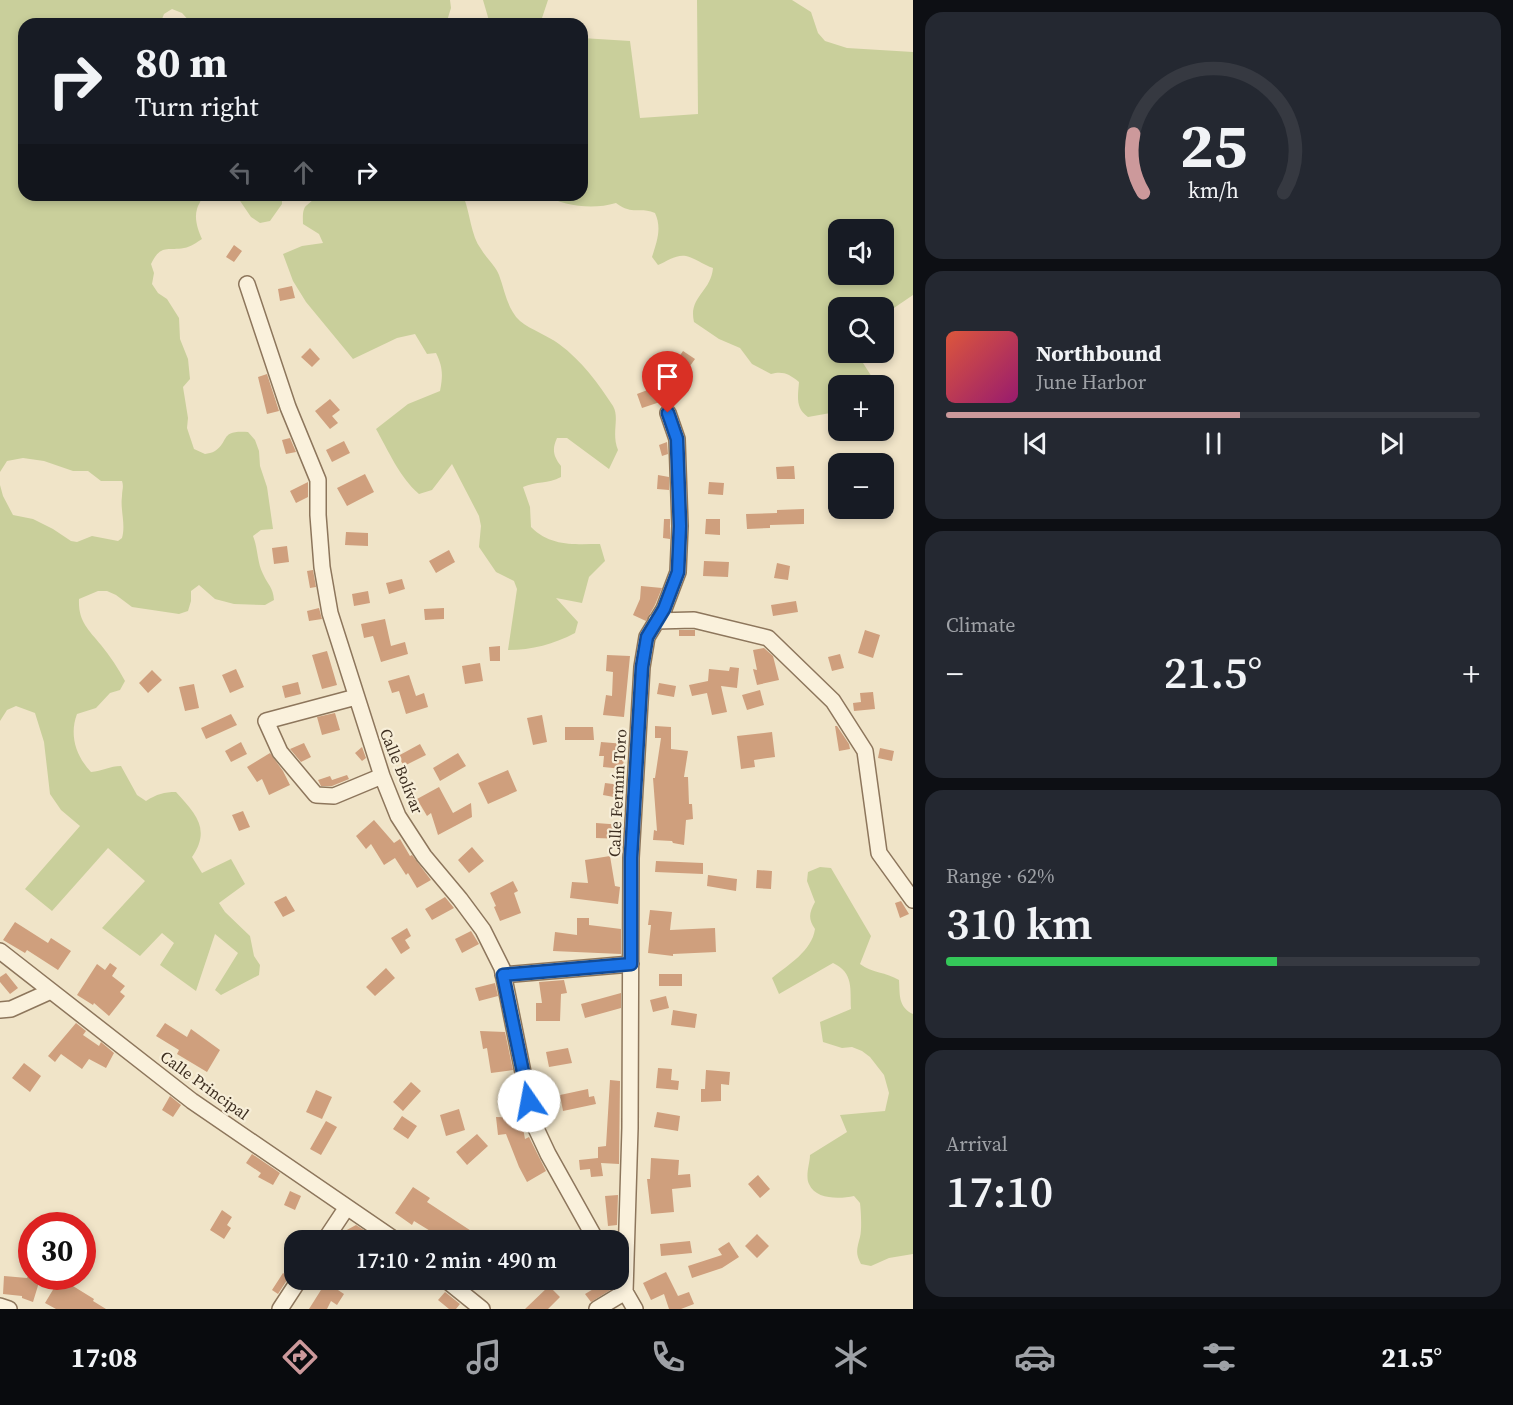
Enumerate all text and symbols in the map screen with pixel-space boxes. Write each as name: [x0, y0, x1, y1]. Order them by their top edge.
text: 80 m: [135, 33, 228, 91]
icon: right: [36, 42, 114, 120]
text: Turn right: [135, 88, 259, 125]
text: 25: [1179, 102, 1247, 188]
icon: left: [224, 156, 257, 189]
icon: ahead: [287, 156, 320, 189]
icon: right: [350, 156, 383, 189]
text: km/h: [1187, 176, 1239, 205]
map controls: [828, 219, 894, 519]
button: sound: [828, 219, 894, 285]
button: search: [828, 297, 894, 363]
text: Northbound: [1036, 338, 1161, 368]
pin: [642, 351, 693, 413]
icon: arrive: [651, 360, 684, 393]
text: June Harbor: [1036, 368, 1146, 396]
button: +: [828, 375, 894, 441]
icon: previous: [1019, 427, 1052, 460]
icon: pause: [1197, 427, 1230, 460]
icon: next: [1375, 427, 1408, 460]
button: −: [828, 453, 894, 519]
text: Climate: [946, 611, 1015, 639]
text: 21.5°: [1164, 641, 1262, 703]
text: −: [946, 651, 964, 696]
text: +: [1463, 651, 1480, 696]
street label: Calle Bolívar: [375, 725, 429, 817]
street label: Calle Fermín Toro: [603, 728, 631, 858]
text: Range · 62%: [946, 862, 1055, 890]
text: 310 km: [946, 892, 1093, 954]
street label: Calle Principal: [156, 1045, 254, 1125]
position arrow: [497, 1069, 561, 1133]
text: Arrival: [946, 1130, 1008, 1158]
text: 17:10: [946, 1160, 1053, 1222]
speed limit sign: 30: [18, 1212, 96, 1290]
text: 17:10 · 2 min · 490 m: [356, 1245, 557, 1275]
icon: directions: [279, 1336, 321, 1378]
icon: music: [463, 1336, 505, 1378]
icon: phone: [647, 1336, 689, 1378]
icon: climate: [830, 1336, 872, 1378]
icon: car: [1014, 1336, 1056, 1378]
icon: filters: [1198, 1336, 1240, 1378]
text: 17:08: [71, 1339, 137, 1376]
text: 21.5°: [1381, 1339, 1442, 1376]

